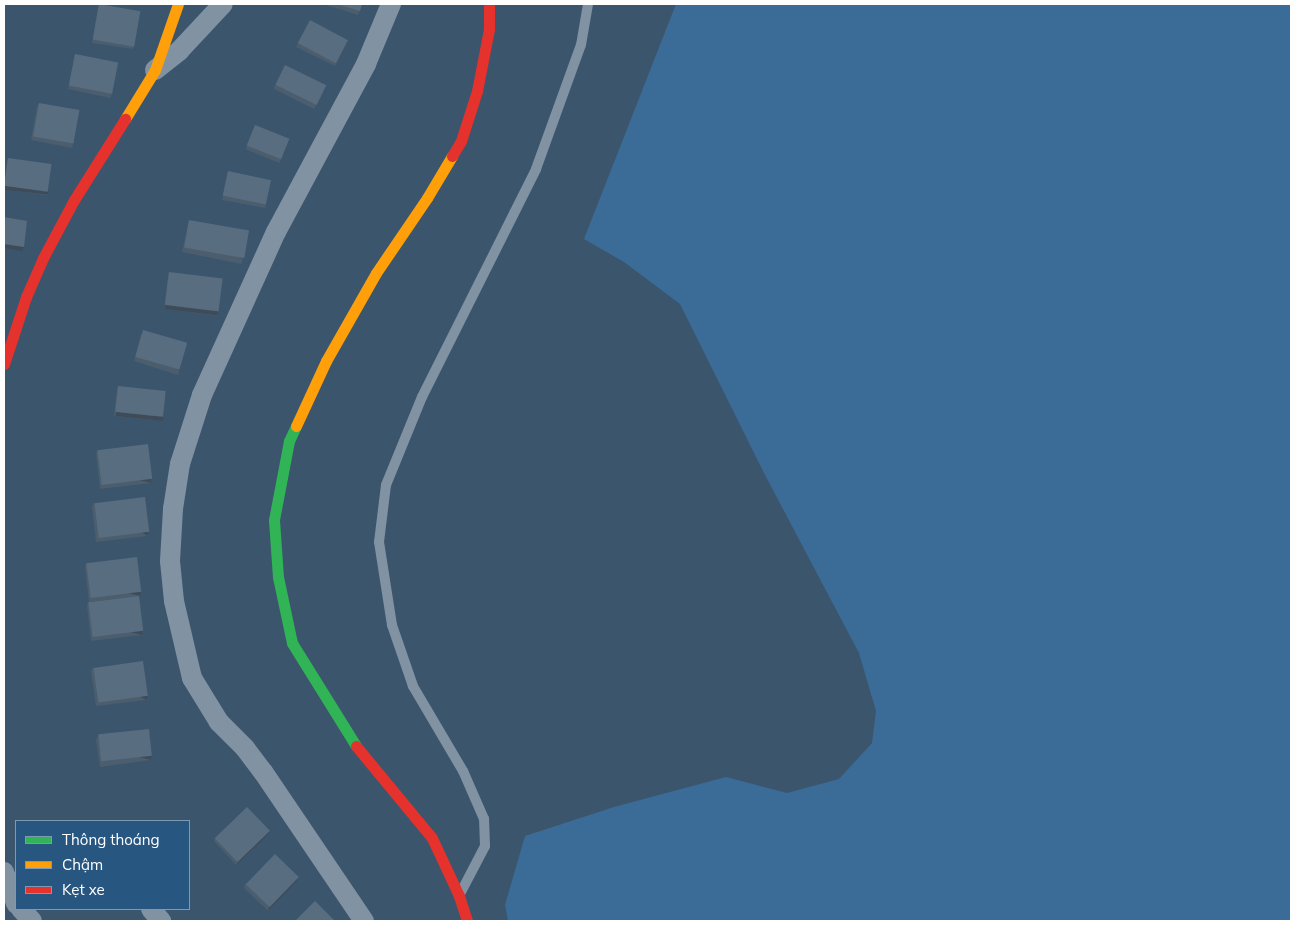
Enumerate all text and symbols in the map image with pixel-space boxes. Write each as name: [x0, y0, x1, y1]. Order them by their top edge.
legend: [15, 820, 190, 910]
text: Thông thoáng: [62, 830, 160, 849]
text: Chậm: [62, 855, 103, 874]
text: Kẹt xe: [62, 880, 105, 899]

